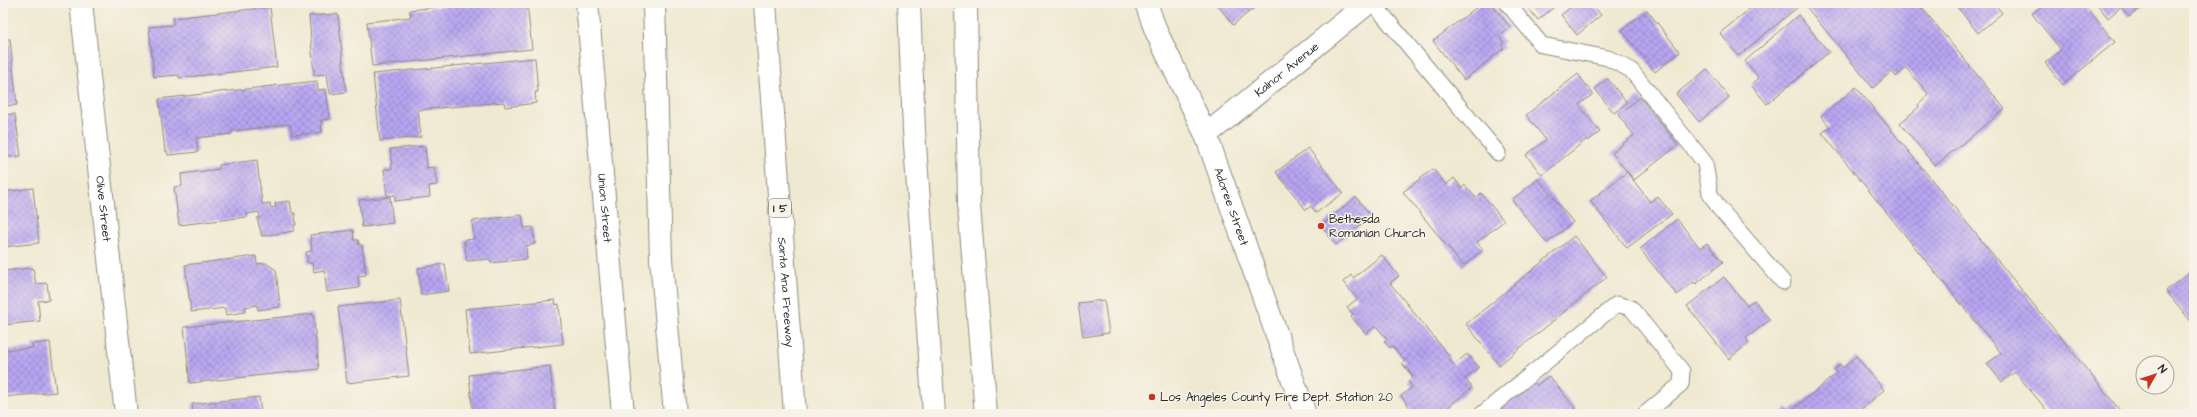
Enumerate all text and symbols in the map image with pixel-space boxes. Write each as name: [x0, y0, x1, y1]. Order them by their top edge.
street label: Kalnor Avenue: [1251, 38, 1323, 101]
street label: Adoree Street: [1209, 165, 1253, 248]
street label: Union Street: [593, 173, 616, 244]
street label: Olive Street: [91, 175, 115, 243]
road number: I 5: [769, 199, 791, 217]
place label: Bethesda Romanian Church: [1329, 211, 1425, 242]
marker: Bethesda Romanian Church: [1316, 221, 1326, 231]
street label: Santa Ana Freeway: [773, 237, 798, 348]
north arrow: [2135, 355, 2175, 395]
text: N: [2154, 362, 2170, 376]
place label: Los Angeles County Fire Dept. Station 20: [1160, 389, 1393, 407]
marker: Los Angeles County Fire Dept. Station 20: [1147, 392, 1157, 402]

